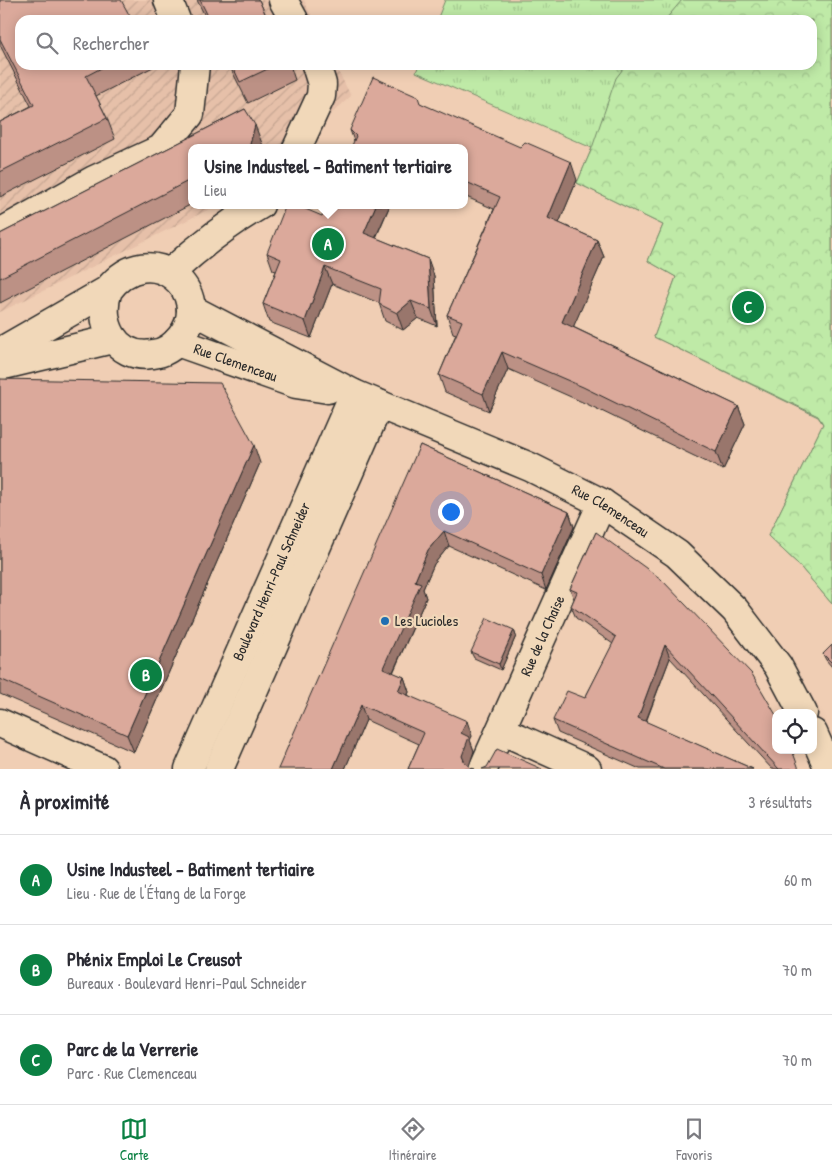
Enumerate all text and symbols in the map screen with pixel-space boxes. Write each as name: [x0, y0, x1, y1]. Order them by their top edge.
search box: [15, 15, 817, 70]
icon: search: [33, 29, 61, 57]
text: Rechercher: [73, 30, 150, 56]
popup: [188, 144, 468, 209]
text: Usine Industeel - Batiment tertiaire: [204, 153, 452, 179]
text: Lieu: [204, 179, 226, 201]
pin: A: [312, 225, 344, 263]
pin: C: [732, 288, 764, 326]
street label: Rue Clemenceau: [191, 338, 280, 387]
street label: Rue Clemenceau: [568, 479, 653, 542]
street label: Boulevard Henri-Paul Schneider: [227, 498, 315, 664]
your location: [438, 499, 464, 525]
street label: Rue de la Chaise: [515, 592, 569, 679]
place label: Les Lucioles: [395, 610, 459, 631]
marker: Les Lucioles: [379, 615, 391, 627]
pin: B: [130, 656, 162, 694]
map controls: [772, 709, 817, 754]
button: locate: [772, 709, 817, 754]
text: À proximité: [20, 787, 109, 816]
text: 3 résultats: [748, 791, 812, 813]
text: Usine Industeel - Batiment tertiaire: [67, 856, 315, 882]
text: A: [32, 869, 40, 891]
text: 60 m: [784, 869, 812, 891]
text: Lieu · Rue de l'Étang de la Forge: [67, 882, 246, 904]
text: Phénix Emploi Le Creusot: [67, 946, 242, 972]
text: B: [32, 959, 40, 981]
text: 70 m: [782, 959, 812, 981]
text: Bureaux · Boulevard Henri-Paul Schneider: [67, 972, 307, 994]
text: Parc de la Verrerie: [67, 1036, 198, 1062]
text: C: [32, 1049, 40, 1071]
text: 70 m: [782, 1049, 812, 1071]
text: Parc · Rue Clemenceau: [67, 1062, 197, 1084]
tab: Carte: [120, 1115, 149, 1164]
tab: Itinéraire: [388, 1115, 437, 1164]
tab: Favoris: [676, 1115, 712, 1164]

